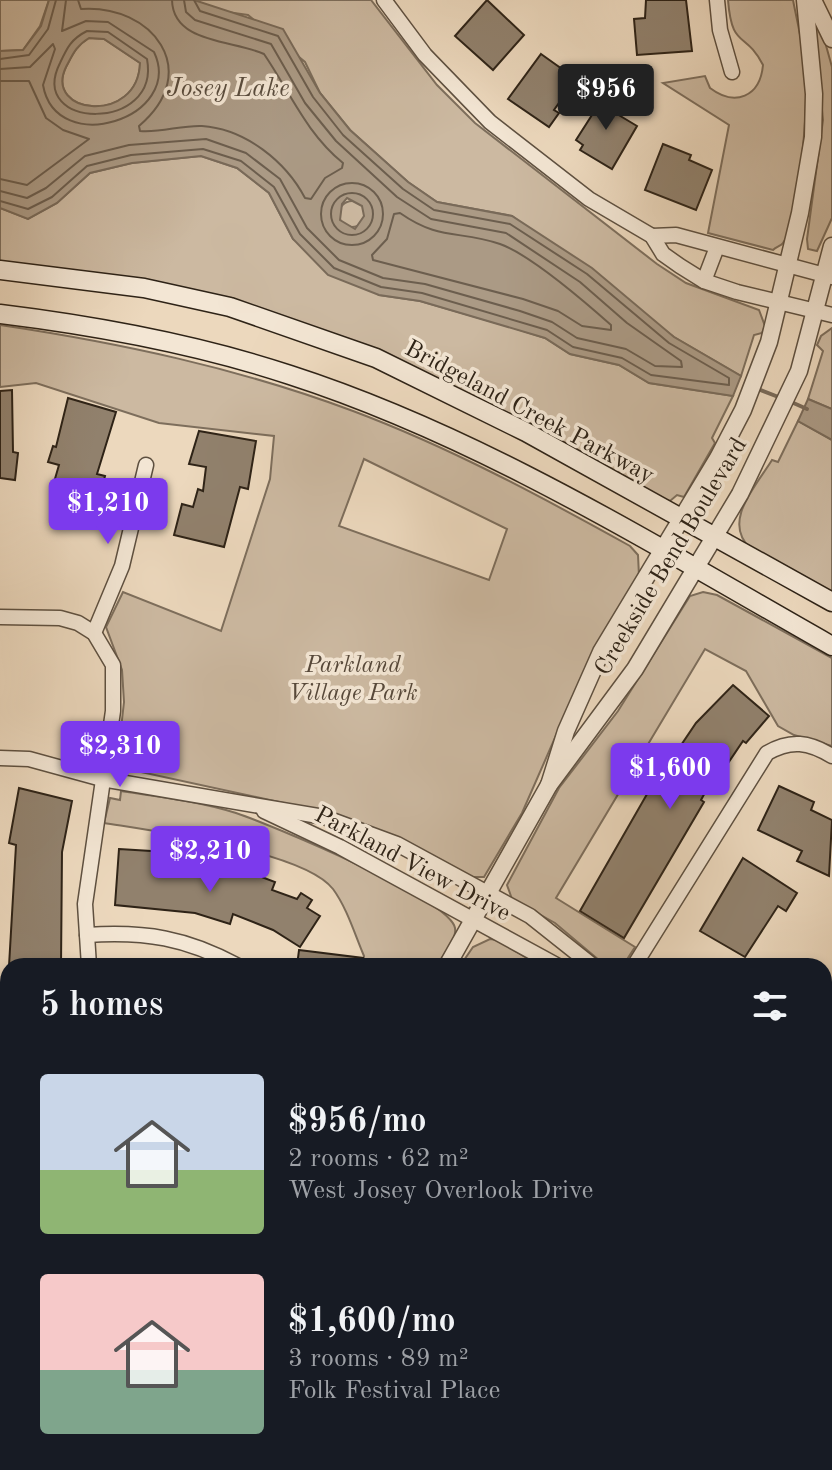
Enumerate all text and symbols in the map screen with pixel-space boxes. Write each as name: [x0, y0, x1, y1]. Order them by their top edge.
pin: $956: [559, 64, 653, 132]
water label: Josey Lake: [166, 76, 290, 102]
text: $956: [576, 77, 636, 103]
street label: Bridgeland Creek Parkway: [400, 337, 658, 489]
street label: Creekside Bend Boulevard: [591, 434, 752, 680]
pin: $1,210: [43, 478, 173, 546]
text: $1,210: [67, 491, 149, 517]
park label: Parkland Village Park: [288, 654, 418, 706]
pin: $2,310: [55, 721, 185, 789]
text: $2,310: [79, 734, 161, 760]
pin: $1,600: [605, 743, 735, 811]
text: $1,600: [629, 756, 711, 782]
street label: Parkland View Drive: [310, 803, 514, 927]
pin: $2,210: [145, 826, 275, 894]
text: $2,210: [169, 839, 251, 865]
icon: filters: [748, 984, 792, 1028]
text: 5 homes: [40, 989, 163, 1023]
text: $956/mo: [288, 1105, 427, 1139]
icon: home: [104, 1106, 200, 1202]
text: 2 rooms · 62 m²: [288, 1146, 469, 1172]
text: West Josey Overlook Drive: [288, 1178, 594, 1204]
text: $1,600/mo: [288, 1305, 456, 1339]
icon: home: [104, 1306, 200, 1402]
text: 3 rooms · 89 m²: [288, 1346, 469, 1372]
text: Folk Festival Place: [288, 1378, 500, 1404]

